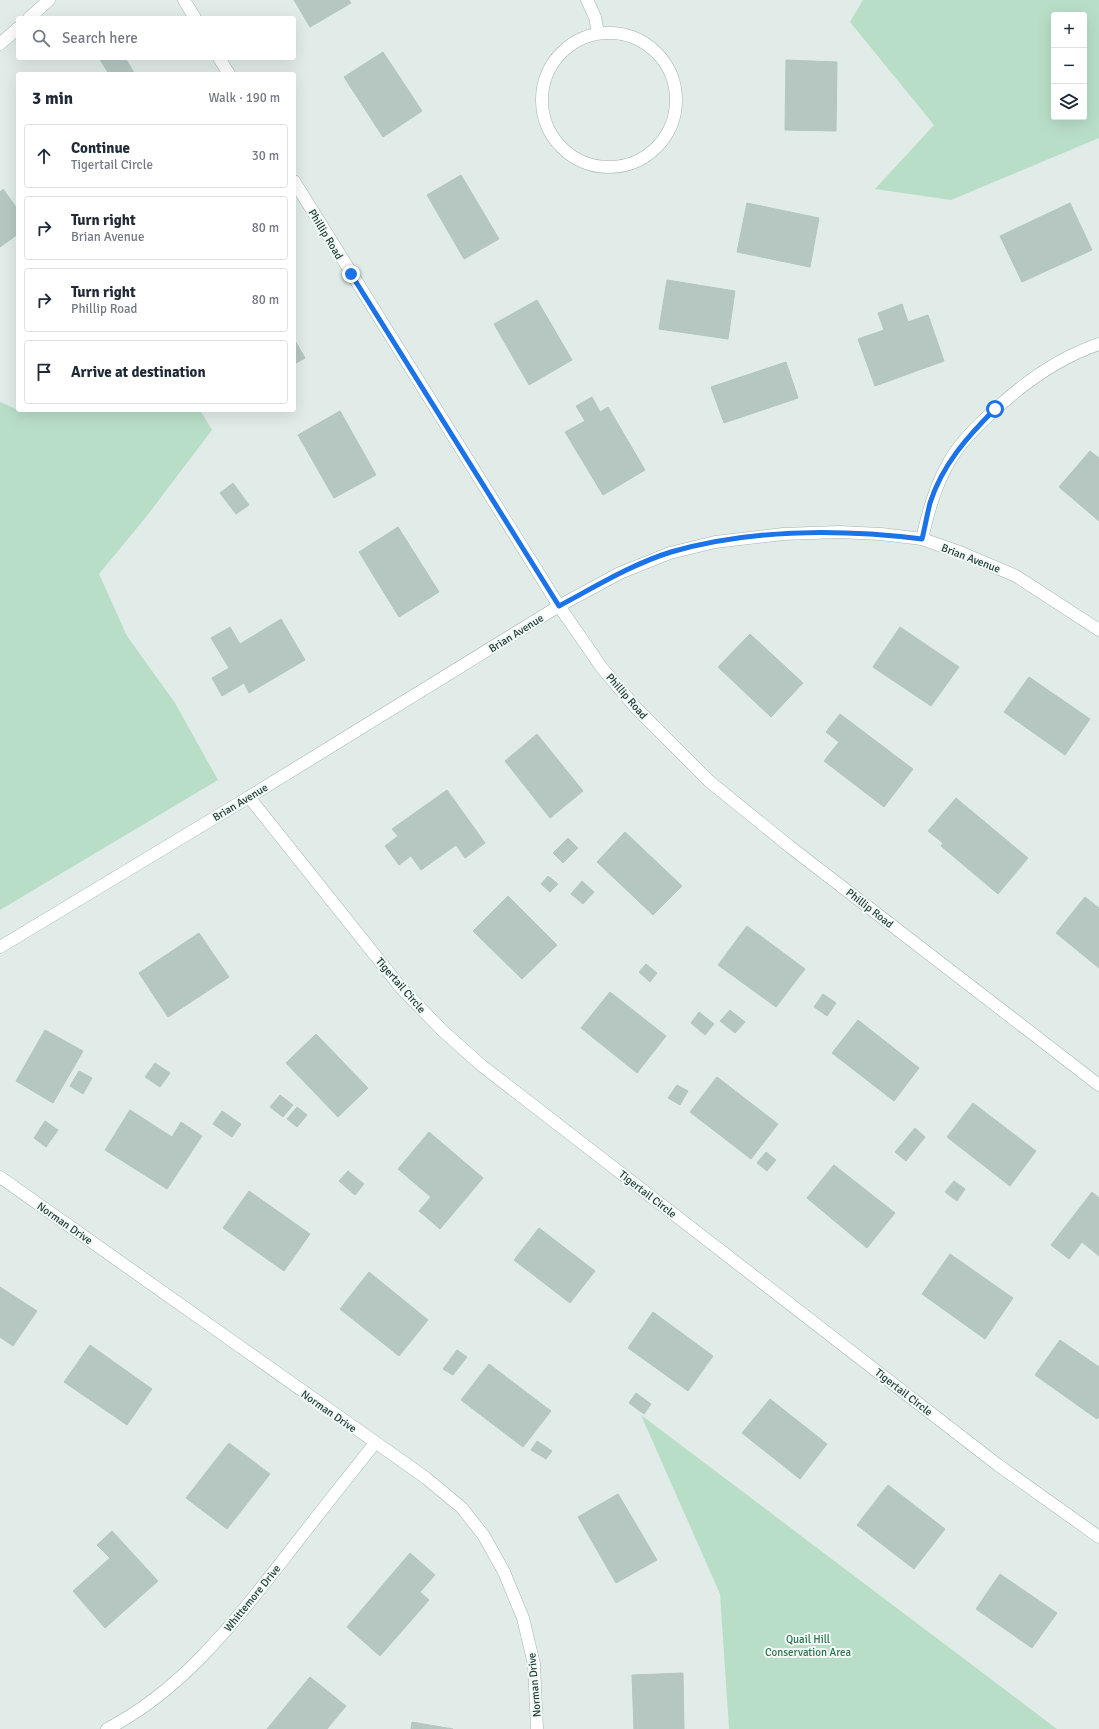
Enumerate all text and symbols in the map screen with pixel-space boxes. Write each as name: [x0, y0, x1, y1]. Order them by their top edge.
map controls: [1051, 12, 1087, 120]
button: +: [1051, 12, 1087, 48]
search box: [16, 16, 296, 60]
icon: search: [30, 27, 52, 49]
text: Search here: [62, 29, 138, 47]
button: −: [1051, 48, 1087, 84]
button: layers: [1051, 84, 1087, 120]
text: 3 min: [32, 88, 73, 109]
text: Walk · 190 m: [209, 90, 280, 106]
text: Continue: [71, 139, 130, 157]
icon: ahead: [33, 145, 55, 167]
text: 30 m: [252, 148, 279, 164]
text: Tigertail Circle: [71, 157, 153, 173]
street label: Phillip Road: [306, 207, 346, 262]
text: Turn right: [71, 211, 136, 229]
icon: right: [33, 217, 55, 239]
text: 80 m: [252, 220, 279, 236]
text: Brian Avenue: [71, 229, 144, 245]
route end: [342, 265, 360, 283]
text: Turn right: [71, 283, 136, 301]
icon: right: [33, 289, 55, 311]
text: 80 m: [252, 292, 279, 308]
text: Phillip Road: [71, 301, 138, 317]
icon: arrive: [33, 361, 55, 383]
text: Arrive at destination: [71, 363, 206, 381]
route start: [986, 400, 1004, 418]
street label: Brian Avenue: [939, 541, 1002, 576]
street label: Brian Avenue: [486, 611, 546, 655]
street label: Phillip Road: [603, 671, 650, 722]
street label: Brian Avenue: [210, 781, 270, 824]
street label: Phillip Road: [844, 886, 896, 931]
street label: Tigertail Circle: [373, 955, 428, 1016]
street label: Tigertail Circle: [616, 1168, 679, 1221]
street label: Norman Drive: [35, 1200, 95, 1247]
street label: Tigertail Circle: [872, 1366, 935, 1419]
street label: Norman Drive: [299, 1388, 359, 1435]
street label: Whittemore Drive: [221, 1562, 283, 1634]
park label: Quail Hill Conservation Area: [765, 1633, 851, 1659]
street label: Norman Drive: [525, 1652, 544, 1718]

